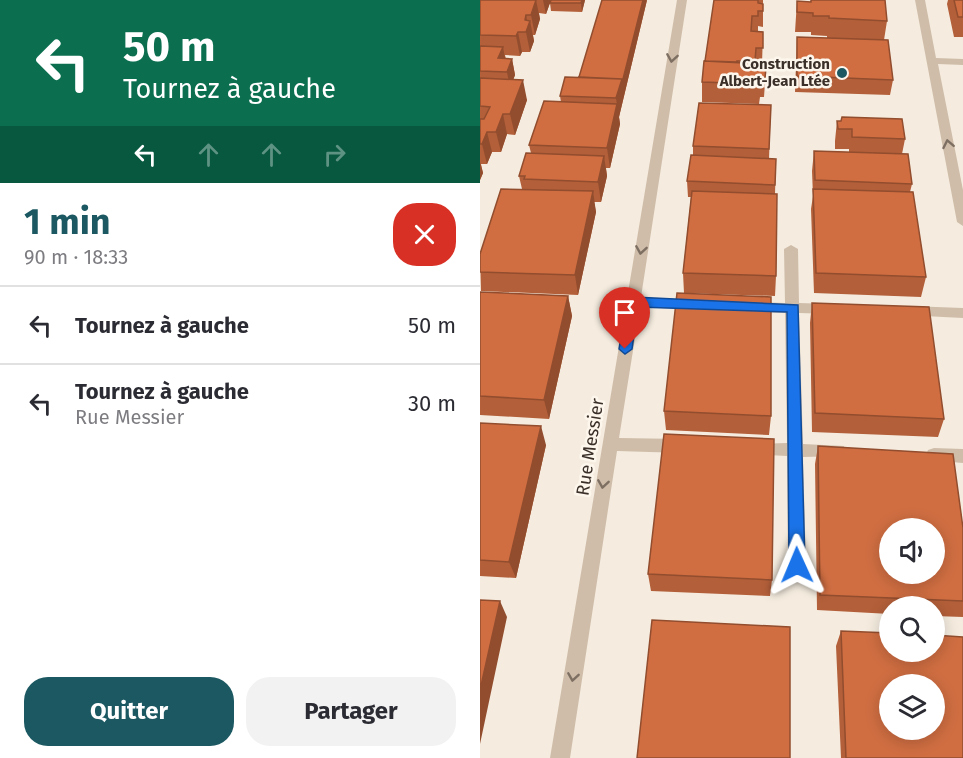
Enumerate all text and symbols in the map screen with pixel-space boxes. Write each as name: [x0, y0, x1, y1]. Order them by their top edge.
text: 50 m: [123, 22, 216, 72]
icon: left: [24, 24, 102, 102]
one-way arrow: [667, 53, 679, 62]
place label: Construction Albert-Jean Ltée: [719, 55, 830, 90]
marker: Construction Albert-Jean Ltée: [835, 66, 849, 80]
text: Tournez à gauche: [123, 73, 336, 105]
icon: left: [129, 138, 162, 171]
icon: ahead: [192, 138, 225, 171]
icon: ahead: [255, 138, 288, 171]
icon: right: [318, 138, 351, 171]
one-way arrow: [942, 139, 955, 149]
text: 1 min: [24, 200, 111, 244]
button: close: [393, 203, 456, 266]
text: 90 m · 18:33: [24, 245, 128, 269]
one-way arrow: [636, 246, 648, 255]
pin: [599, 287, 650, 349]
icon: arrive: [608, 296, 641, 329]
icon: left: [24, 309, 57, 342]
text: Tournez à gauche: [75, 312, 249, 339]
text: 50 m: [408, 312, 456, 339]
text: Tournez à gauche: [75, 378, 249, 405]
icon: left: [24, 387, 57, 420]
text: 30 m: [408, 390, 456, 417]
street label: Rue Messier: [571, 397, 609, 497]
text: Rue Messier: [75, 405, 184, 429]
one-way arrow: [598, 480, 610, 489]
map controls: [879, 518, 945, 740]
button: sound: [879, 518, 945, 584]
position arrow: [765, 533, 829, 597]
button: search: [879, 596, 945, 662]
one-way arrow: [567, 672, 579, 681]
button: layers: [879, 674, 945, 740]
button: Quitter: [24, 677, 234, 746]
button: Partager: [246, 677, 456, 746]

